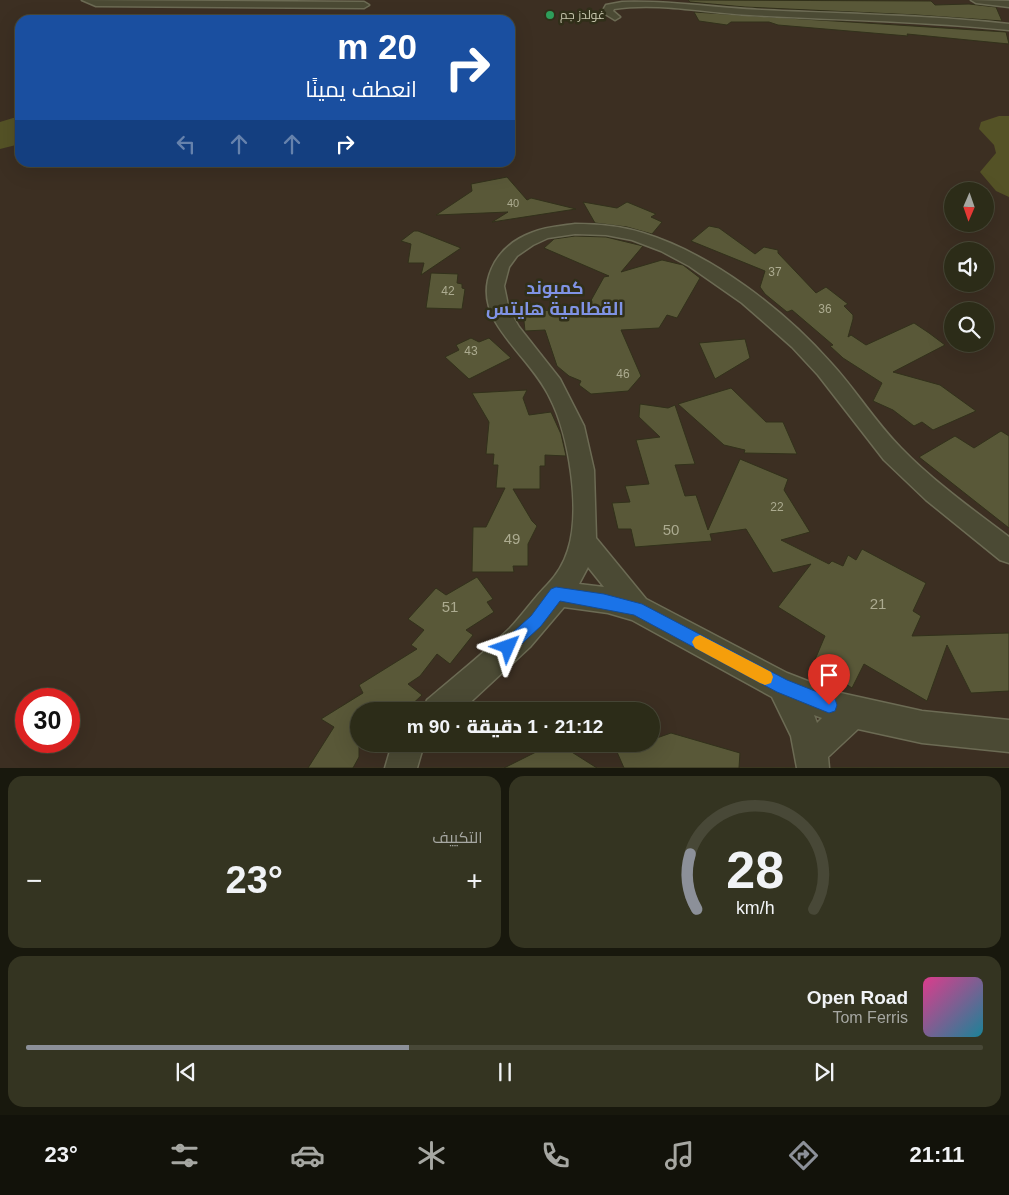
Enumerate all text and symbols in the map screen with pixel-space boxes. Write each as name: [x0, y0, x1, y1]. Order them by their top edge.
place label: غولدز جم: [560, 8, 605, 23]
marker: غولدز جم: [544, 9, 556, 21]
text: 20 m: [337, 27, 417, 66]
icon: right: [435, 35, 500, 100]
text: انعطف يمينًا: [305, 77, 417, 102]
icon: left: [172, 130, 200, 158]
icon: ahead: [225, 130, 253, 158]
icon: ahead: [278, 130, 306, 158]
icon: right: [331, 130, 359, 158]
north arrow: [944, 182, 994, 232]
map controls: [944, 182, 994, 352]
house number: 40: [507, 197, 519, 209]
button: sound: [944, 242, 994, 292]
house number: 37: [768, 265, 782, 279]
district label: كمبوند القطامية هايتس: [486, 278, 624, 320]
house number: 42: [441, 284, 455, 298]
house number: 36: [818, 302, 832, 316]
button: search: [944, 302, 994, 352]
house number: 43: [464, 344, 478, 358]
house number: 46: [616, 367, 630, 381]
house number: 22: [770, 500, 784, 514]
house number: 50: [663, 521, 679, 538]
house number: 49: [504, 530, 520, 547]
house number: 21: [870, 595, 886, 612]
house number: 51: [442, 598, 458, 615]
position arrow: [481, 620, 533, 672]
pin: [808, 654, 850, 705]
icon: arrive: [815, 661, 843, 689]
speed limit sign: 30: [15, 688, 80, 753]
text: 21:12 · 1 دقيقة · 90 m: [407, 716, 603, 737]
text: التكييف: [432, 829, 483, 846]
text: 28: [726, 841, 784, 899]
text: 23°: [226, 859, 283, 901]
text: −: [26, 865, 42, 896]
text: +: [466, 865, 483, 896]
text: km/h: [735, 898, 774, 918]
text: Open Road: [807, 987, 908, 1008]
text: Tom Ferris: [832, 1009, 908, 1026]
icon: previous: [172, 1058, 200, 1086]
icon: pause: [491, 1058, 519, 1086]
icon: next: [810, 1058, 838, 1086]
icon: filters: [167, 1138, 202, 1173]
icon: car: [290, 1138, 325, 1173]
icon: climate: [414, 1138, 449, 1173]
icon: phone: [538, 1138, 573, 1173]
icon: music: [662, 1138, 697, 1173]
icon: directions: [786, 1138, 821, 1173]
text: 23°: [44, 1142, 78, 1167]
text: 21:11: [910, 1142, 965, 1167]

